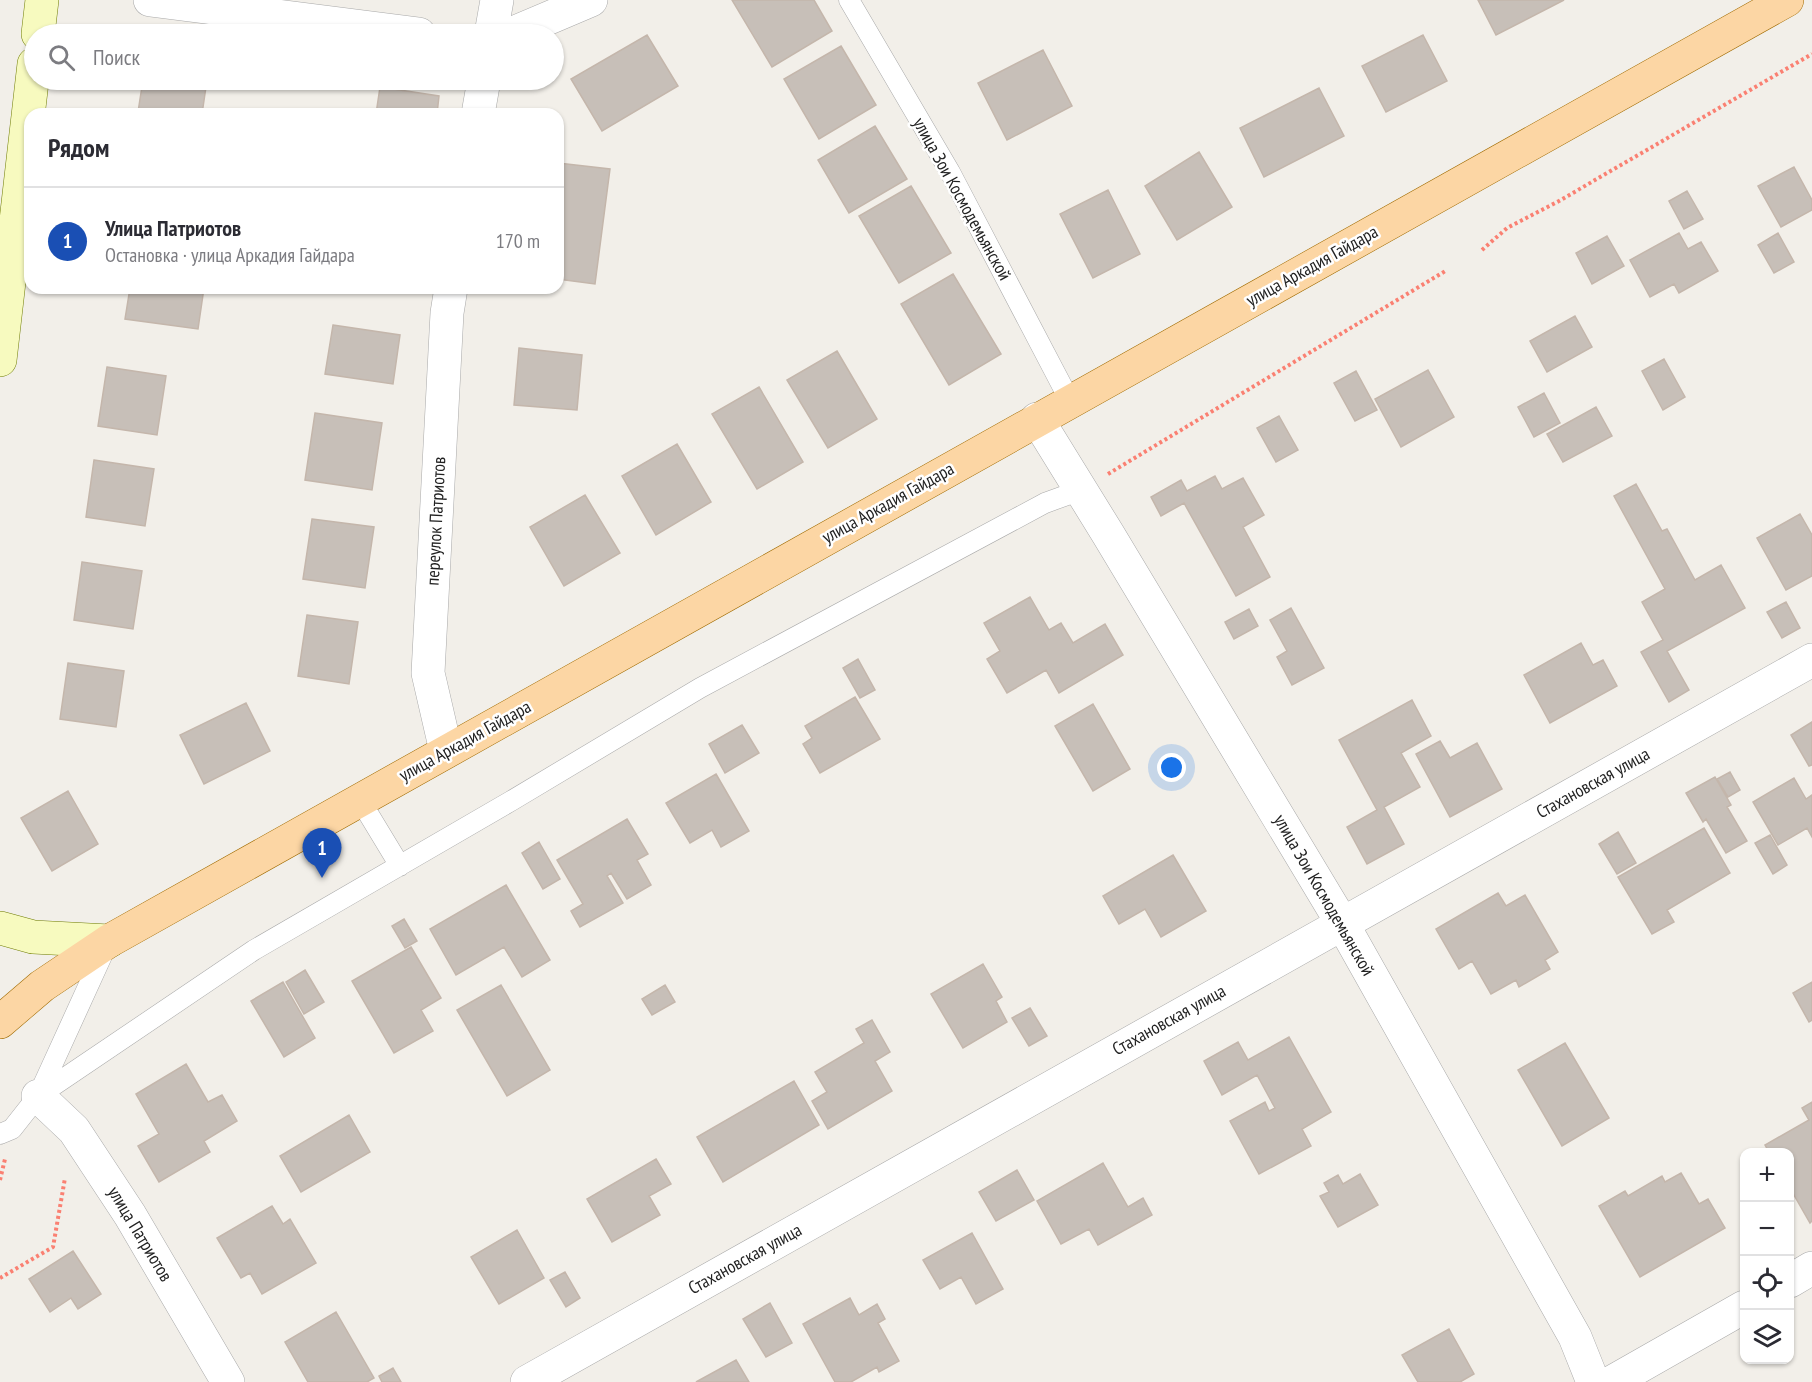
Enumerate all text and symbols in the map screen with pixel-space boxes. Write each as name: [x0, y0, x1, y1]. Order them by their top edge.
search box: [24, 24, 564, 90]
icon: search: [45, 41, 78, 74]
text: Поиск: [93, 43, 140, 71]
street label: улица Зои Космодемьянской: [908, 113, 1017, 284]
text: Рядом: [48, 131, 109, 164]
text: Улица Патриотов: [105, 214, 241, 242]
street label: улица Аркадия Гайдара: [1242, 220, 1382, 311]
text: 1: [63, 228, 72, 254]
text: 170 m: [496, 228, 540, 254]
text: Остановка · улица Аркадия Гайдара: [105, 242, 355, 268]
street label: переулок Патриотов: [421, 456, 450, 586]
street label: улица Аркадия Гайдара: [818, 457, 958, 548]
street label: улица Аркадия Гайдара: [395, 695, 535, 786]
street label: Стахановская улица: [1532, 742, 1653, 823]
your location: [1157, 753, 1186, 782]
street label: улица Зои Космодемьянской: [1269, 810, 1380, 980]
pin: 1: [302, 828, 342, 878]
street label: Стахановская улица: [1108, 979, 1229, 1060]
map controls: [1740, 1148, 1794, 1364]
button: +: [1740, 1148, 1794, 1202]
street label: улица Патриотов: [103, 1182, 178, 1286]
button: −: [1740, 1202, 1794, 1256]
street label: Стахановская улица: [684, 1218, 805, 1299]
button: locate: [1740, 1256, 1794, 1310]
button: layers: [1740, 1310, 1794, 1364]

